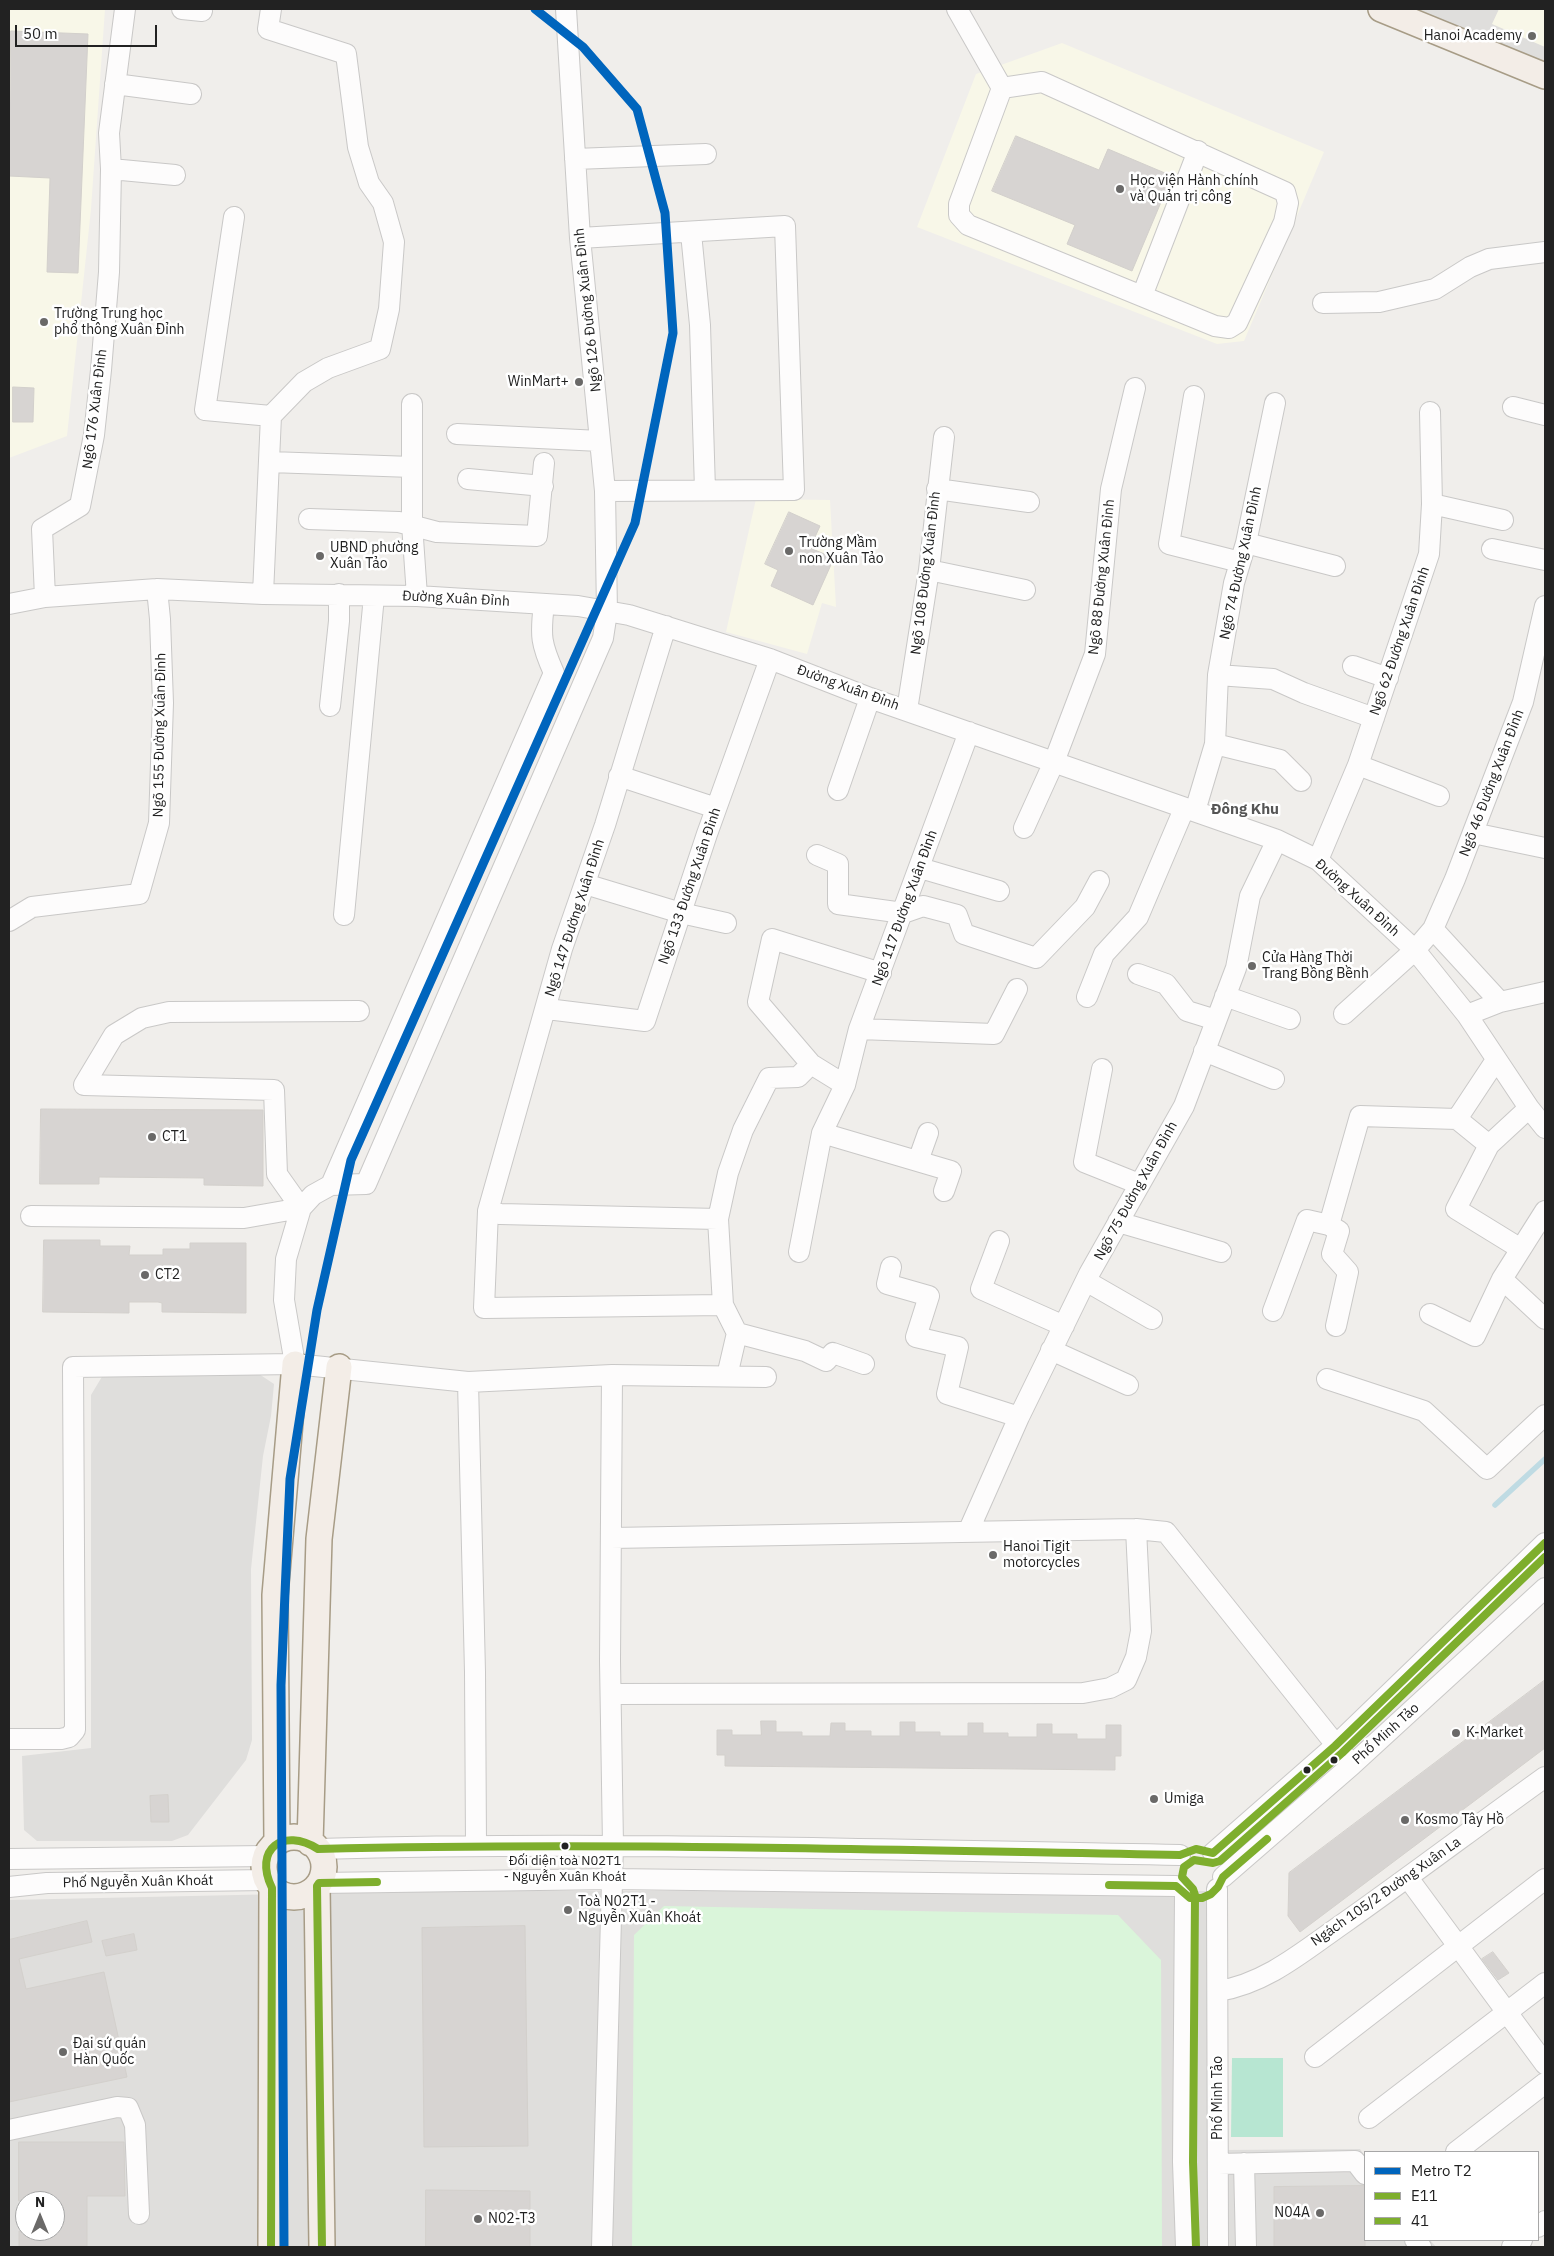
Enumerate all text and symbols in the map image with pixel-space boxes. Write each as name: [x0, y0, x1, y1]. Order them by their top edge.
scale bar: [18, 15, 160, 47]
text: 50 m: [23, 24, 58, 43]
place label: Hanoi Academy: [1424, 28, 1522, 44]
marker: Hanoi Academy: [1526, 30, 1538, 42]
place label: Học viện Hành chính và Quản trị công: [1130, 173, 1258, 206]
marker: Học viện Hành chính và Quản trị công: [1114, 183, 1126, 195]
street label: Ngõ 126 Đường Xuân Đỉnh: [571, 227, 605, 393]
place label: Trường Trung học phổ thông Xuân Đỉnh: [54, 306, 185, 338]
marker: Trường Trung học phổ thông Xuân Đỉnh: [38, 316, 50, 328]
street label: Ngõ 176 Xuân Đỉnh: [79, 348, 111, 470]
place label: WinMart+: [508, 374, 569, 390]
marker: WinMart+: [573, 376, 585, 388]
street label: Ngõ 74 Đường Xuân Đỉnh: [1217, 485, 1265, 641]
street label: Ngõ 108 Đường Xuân Đỉnh: [908, 490, 944, 656]
street label: Ngõ 88 Đường Xuân Đỉnh: [1085, 498, 1119, 656]
place label: Trường Mầm non Xuân Tảo: [799, 535, 884, 568]
place label: UBND phường Xuân Tảo: [330, 540, 418, 572]
marker: Trường Mầm non Xuân Tảo: [783, 545, 795, 557]
marker: UBND phường Xuân Tảo: [314, 550, 326, 562]
street label: Ngõ 62 Đường Xuân Đỉnh: [1367, 564, 1433, 718]
street label: Đường Xuân Đỉnh: [402, 588, 510, 610]
street label: Ngõ 155 Đường Xuân Đỉnh: [150, 653, 170, 817]
street label: Đường Xuân Đỉnh: [794, 662, 902, 714]
street label: Ngõ 46 Đường Xuân Đỉnh: [1456, 707, 1528, 859]
district label: Đông Khu: [1211, 801, 1279, 819]
street label: Ngõ 133 Đường Xuân Đỉnh: [655, 805, 725, 967]
street label: Ngõ 117 Đường Xuân Đỉnh: [869, 828, 941, 988]
street label: Ngõ 147 Đường Xuân Đỉnh: [542, 837, 608, 999]
street label: Đường Xuân Đỉnh: [1311, 856, 1403, 940]
place label: Cửa Hàng Thời Trang Bồng Bềnh: [1262, 950, 1369, 982]
marker: Cửa Hàng Thời Trang Bồng Bềnh: [1246, 960, 1258, 972]
street label: Ngõ 75 Đường Xuân Đỉnh: [1091, 1119, 1181, 1263]
place label: CT1: [162, 1129, 187, 1145]
marker: CT1: [146, 1131, 158, 1143]
place label: CT2: [155, 1267, 180, 1283]
marker: CT2: [139, 1269, 151, 1281]
place label: Hanoi Tigit motorcycles: [1003, 1539, 1080, 1571]
marker: Hanoi Tigit motorcycles: [987, 1549, 999, 1561]
street label: Phố Minh Tảo: [1349, 1700, 1423, 1768]
place label: K-Market: [1466, 1725, 1523, 1741]
marker: K-Market: [1450, 1727, 1462, 1739]
unlabelled marker: [1329, 1755, 1339, 1765]
unlabelled marker: [1302, 1765, 1312, 1775]
place label: Umiga: [1164, 1791, 1204, 1807]
marker: Umiga: [1148, 1793, 1160, 1805]
place label: Kosmo Tây Hồ: [1415, 1812, 1504, 1828]
marker: Kosmo Tây Hồ: [1399, 1814, 1411, 1826]
street label: Ngách 105/2 Đường Xuân La: [1308, 1834, 1464, 1950]
marker: Đối diện toà N02T1 - Nguyễn Xuân Khoát: [560, 1841, 570, 1851]
place label: Đối diện toà N02T1 - Nguyễn Xuân Khoát: [504, 1853, 626, 1884]
street label: Phố Nguyễn Xuân Khoát: [62, 1872, 214, 1892]
place label: Toà N02T1 - Nguyễn Xuân Khoát: [578, 1894, 701, 1926]
marker: Toà N02T1 - Nguyễn Xuân Khoát: [562, 1904, 574, 1916]
place label: Đại sứ quán Hàn Quốc: [73, 2036, 146, 2068]
marker: Đại sứ quán Hàn Quốc: [57, 2046, 69, 2058]
street label: Phố Minh Tảo: [1210, 2056, 1226, 2140]
legend: [1364, 2151, 1539, 2241]
text: Metro T2: [1411, 2161, 1472, 2180]
text: E11: [1411, 2186, 1438, 2205]
north arrow: [15, 2191, 65, 2241]
text: N: [35, 2193, 45, 2211]
place label: N04A: [1274, 2205, 1310, 2221]
marker: N04A: [1314, 2207, 1326, 2219]
place label: N02-T3: [488, 2211, 536, 2227]
text: 41: [1411, 2211, 1429, 2230]
marker: N02-T3: [472, 2213, 484, 2225]

